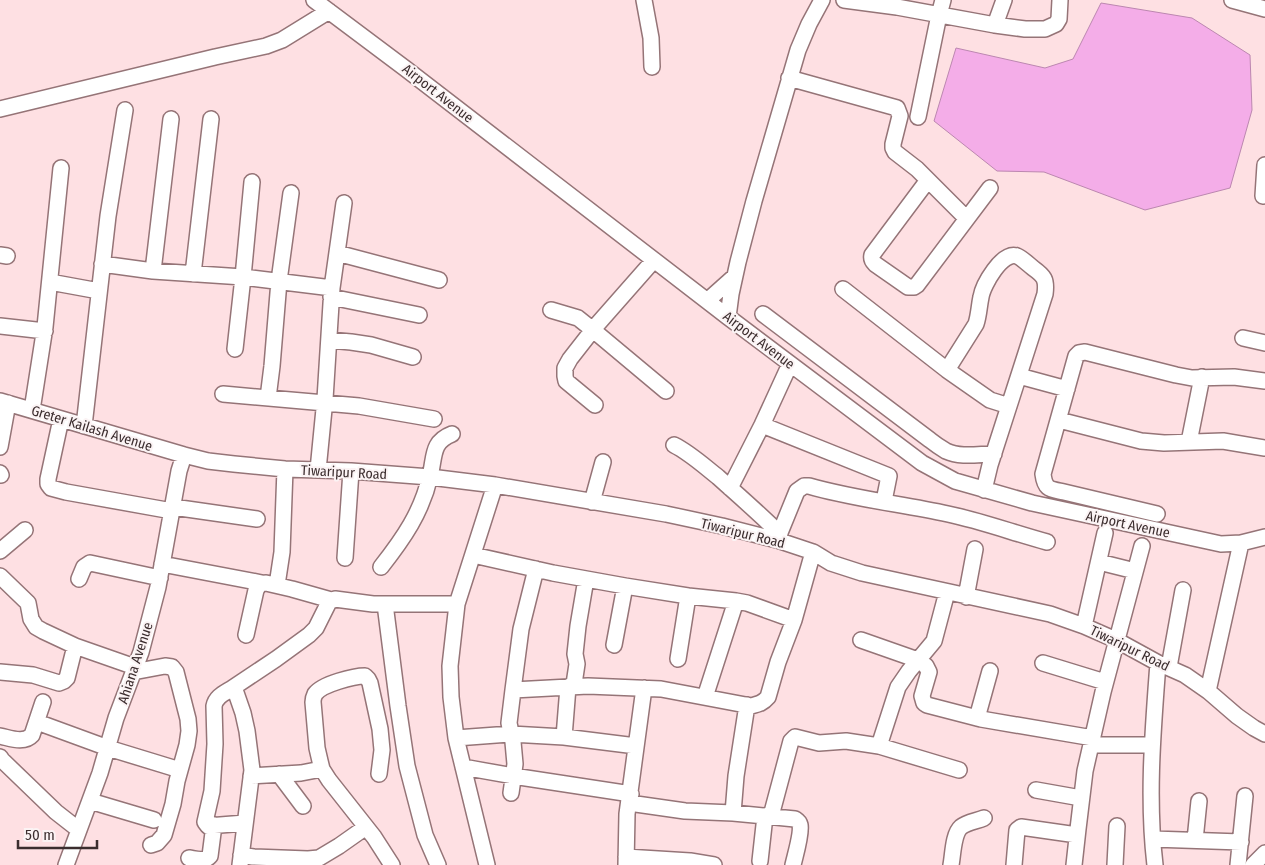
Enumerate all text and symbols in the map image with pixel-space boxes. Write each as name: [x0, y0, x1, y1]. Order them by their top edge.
street label: Airport Avenue: [399, 60, 477, 126]
street label: Airport Avenue: [719, 308, 798, 373]
street label: Greter Kailash Avenue: [29, 402, 155, 455]
street label: Tiwaripur Road: [300, 462, 387, 483]
street label: Airport Avenue: [1084, 507, 1172, 542]
street label: Tiwaripur Road: [699, 515, 787, 552]
street label: Ahiana Avenue: [114, 620, 157, 706]
street label: Tiwaripur Road: [1087, 622, 1172, 675]
scale bar: [18, 818, 96, 850]
text: 50 m: [25, 826, 55, 844]

